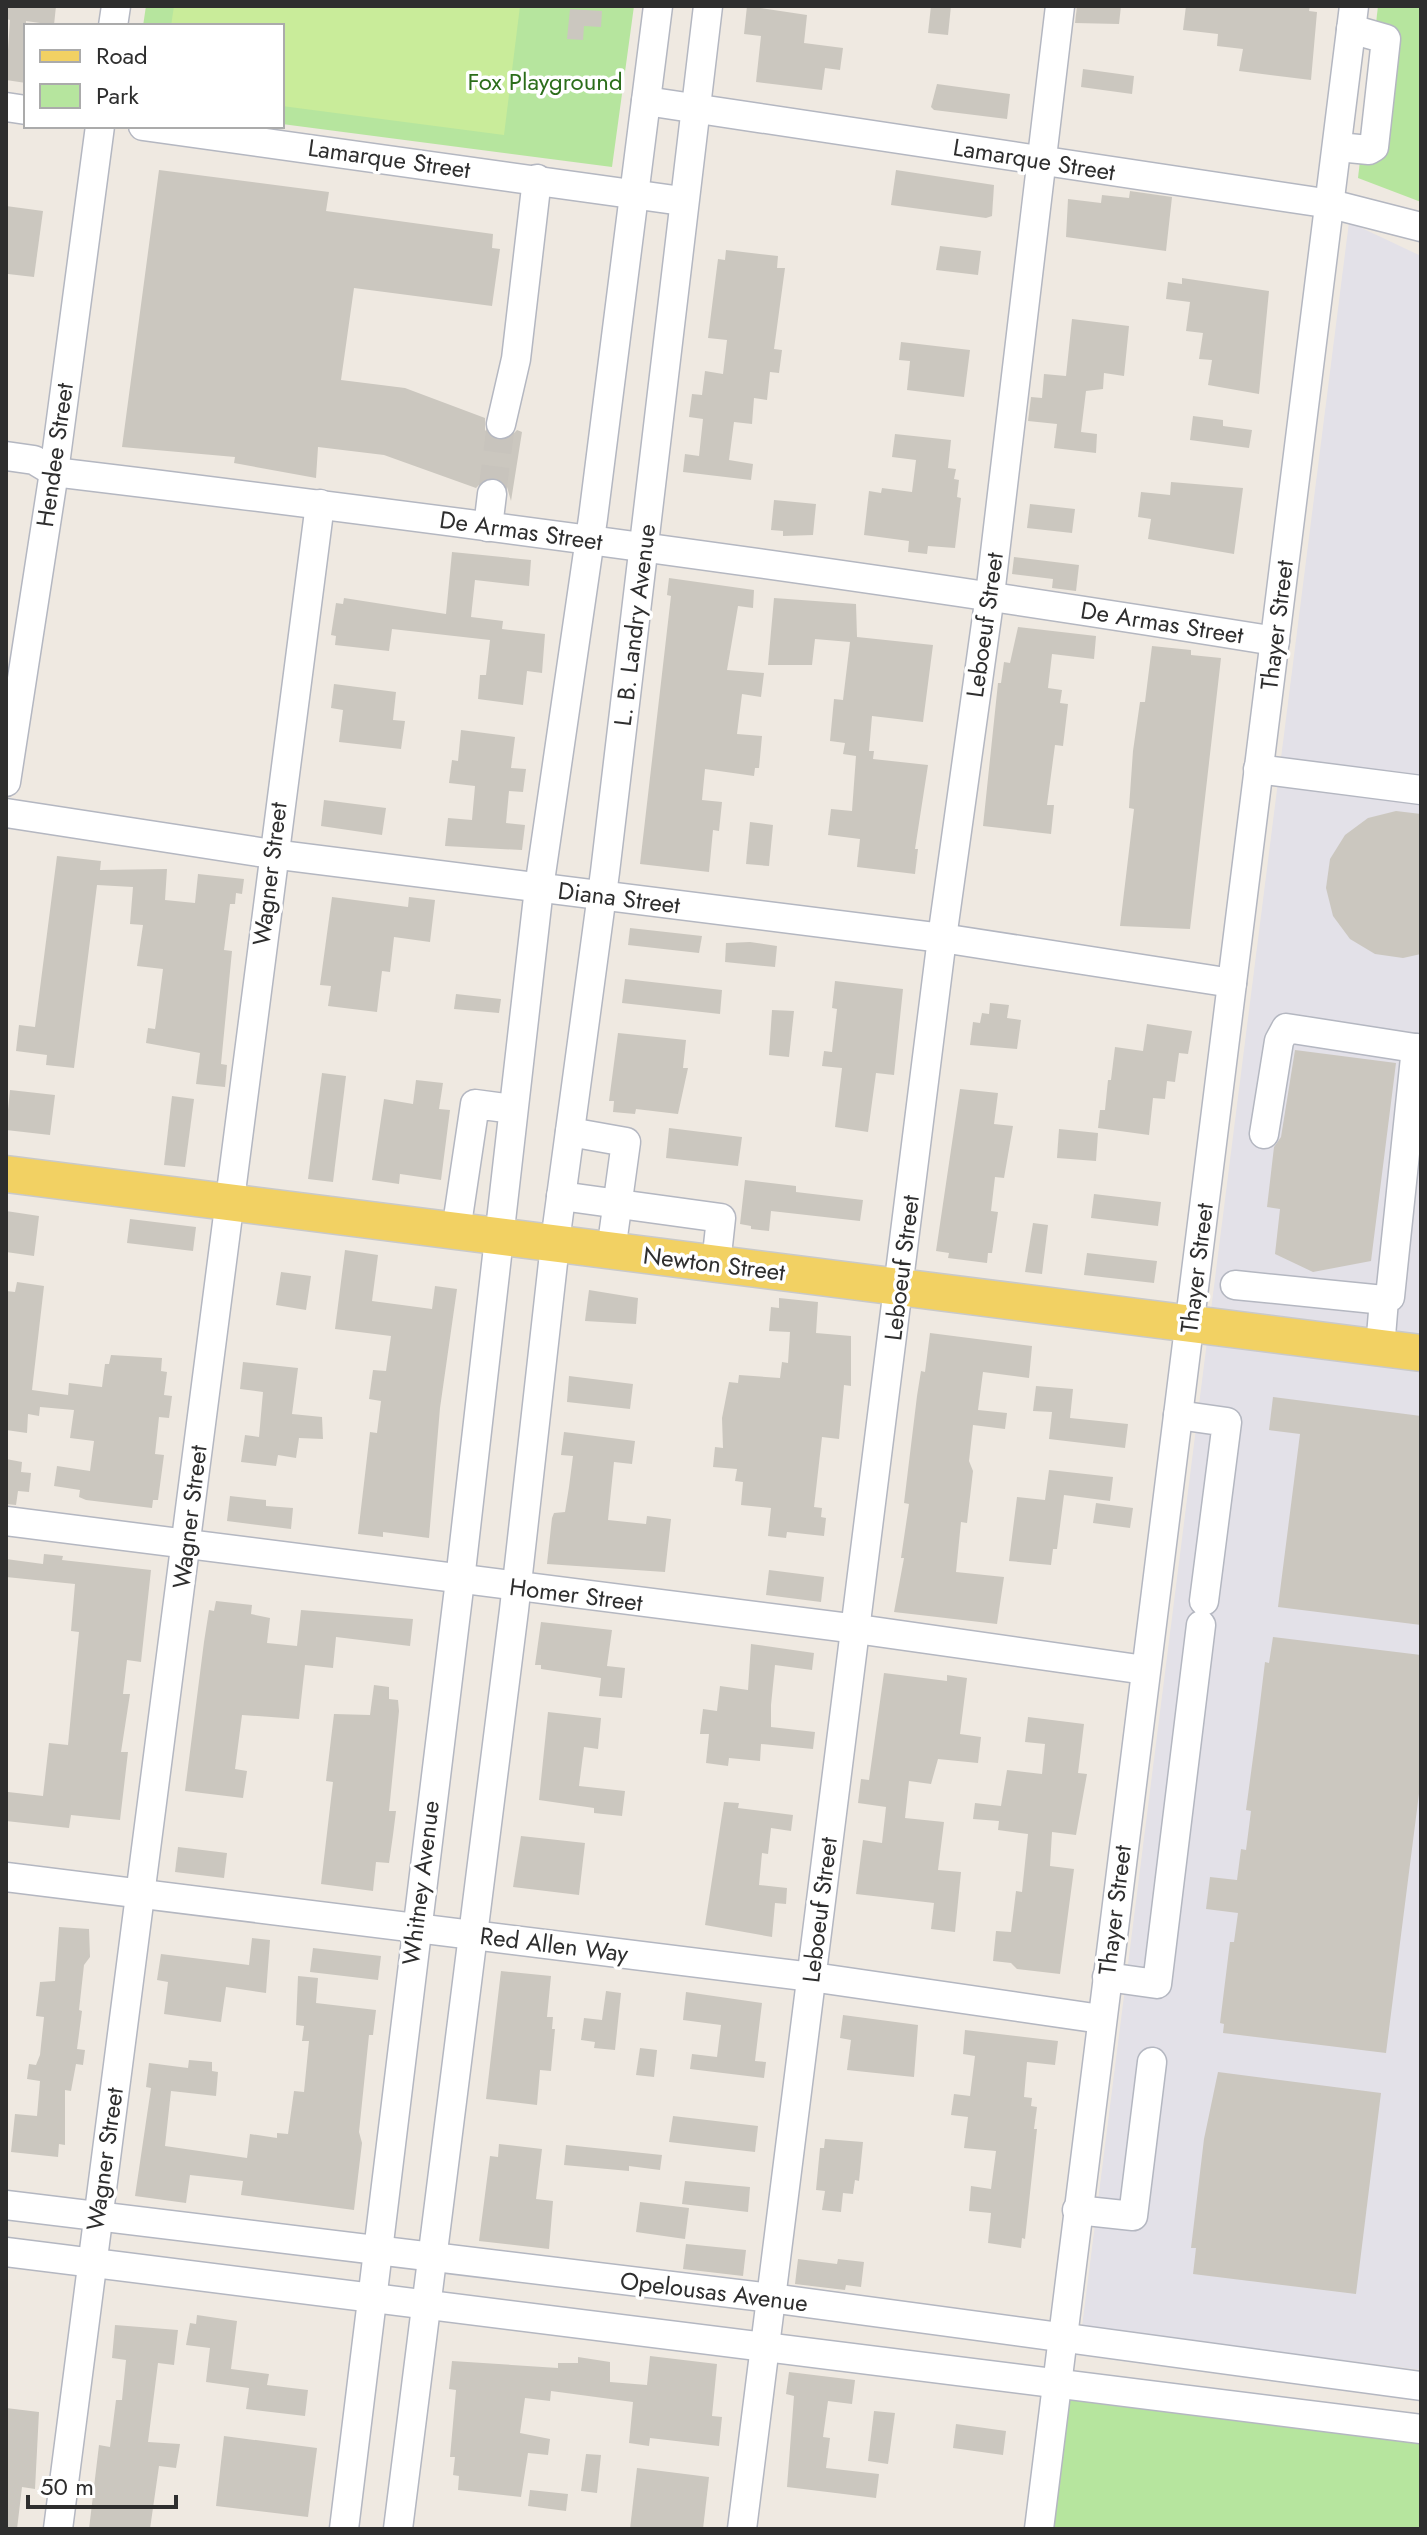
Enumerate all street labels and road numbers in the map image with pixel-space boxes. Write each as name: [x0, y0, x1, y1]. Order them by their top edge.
street label: Lamarque Street: [951, 129, 1118, 190]
street label: Lamarque Street: [306, 130, 473, 187]
street label: Hendee Street: [27, 380, 82, 529]
street label: De Armas Street: [437, 502, 605, 559]
street label: L. B. Landry Avenue: [605, 522, 664, 728]
street label: Leboeuf Street: [957, 550, 1012, 700]
street label: Thayer Street: [1251, 558, 1302, 692]
street label: De Armas Street: [1078, 592, 1246, 653]
street label: Wagner Street: [243, 800, 296, 948]
street label: Diana Street: [556, 873, 682, 922]
street label: Leboeuf Street: [875, 1193, 928, 1343]
street label: Thayer Street: [1171, 1201, 1222, 1335]
street label: Newton Street: [641, 1237, 787, 1290]
street label: Wagner Street: [163, 1443, 216, 1591]
street label: Homer Street: [507, 1569, 645, 1620]
street label: Whitney Avenue: [393, 1799, 448, 1967]
street label: Leboeuf Street: [793, 1835, 846, 1985]
street label: Thayer Street: [1089, 1843, 1140, 1977]
street label: Red Allen Way: [478, 1918, 631, 1971]
street label: Wagner Street: [77, 2085, 132, 2233]
street label: Opelousas Avenue: [618, 2263, 810, 2320]

